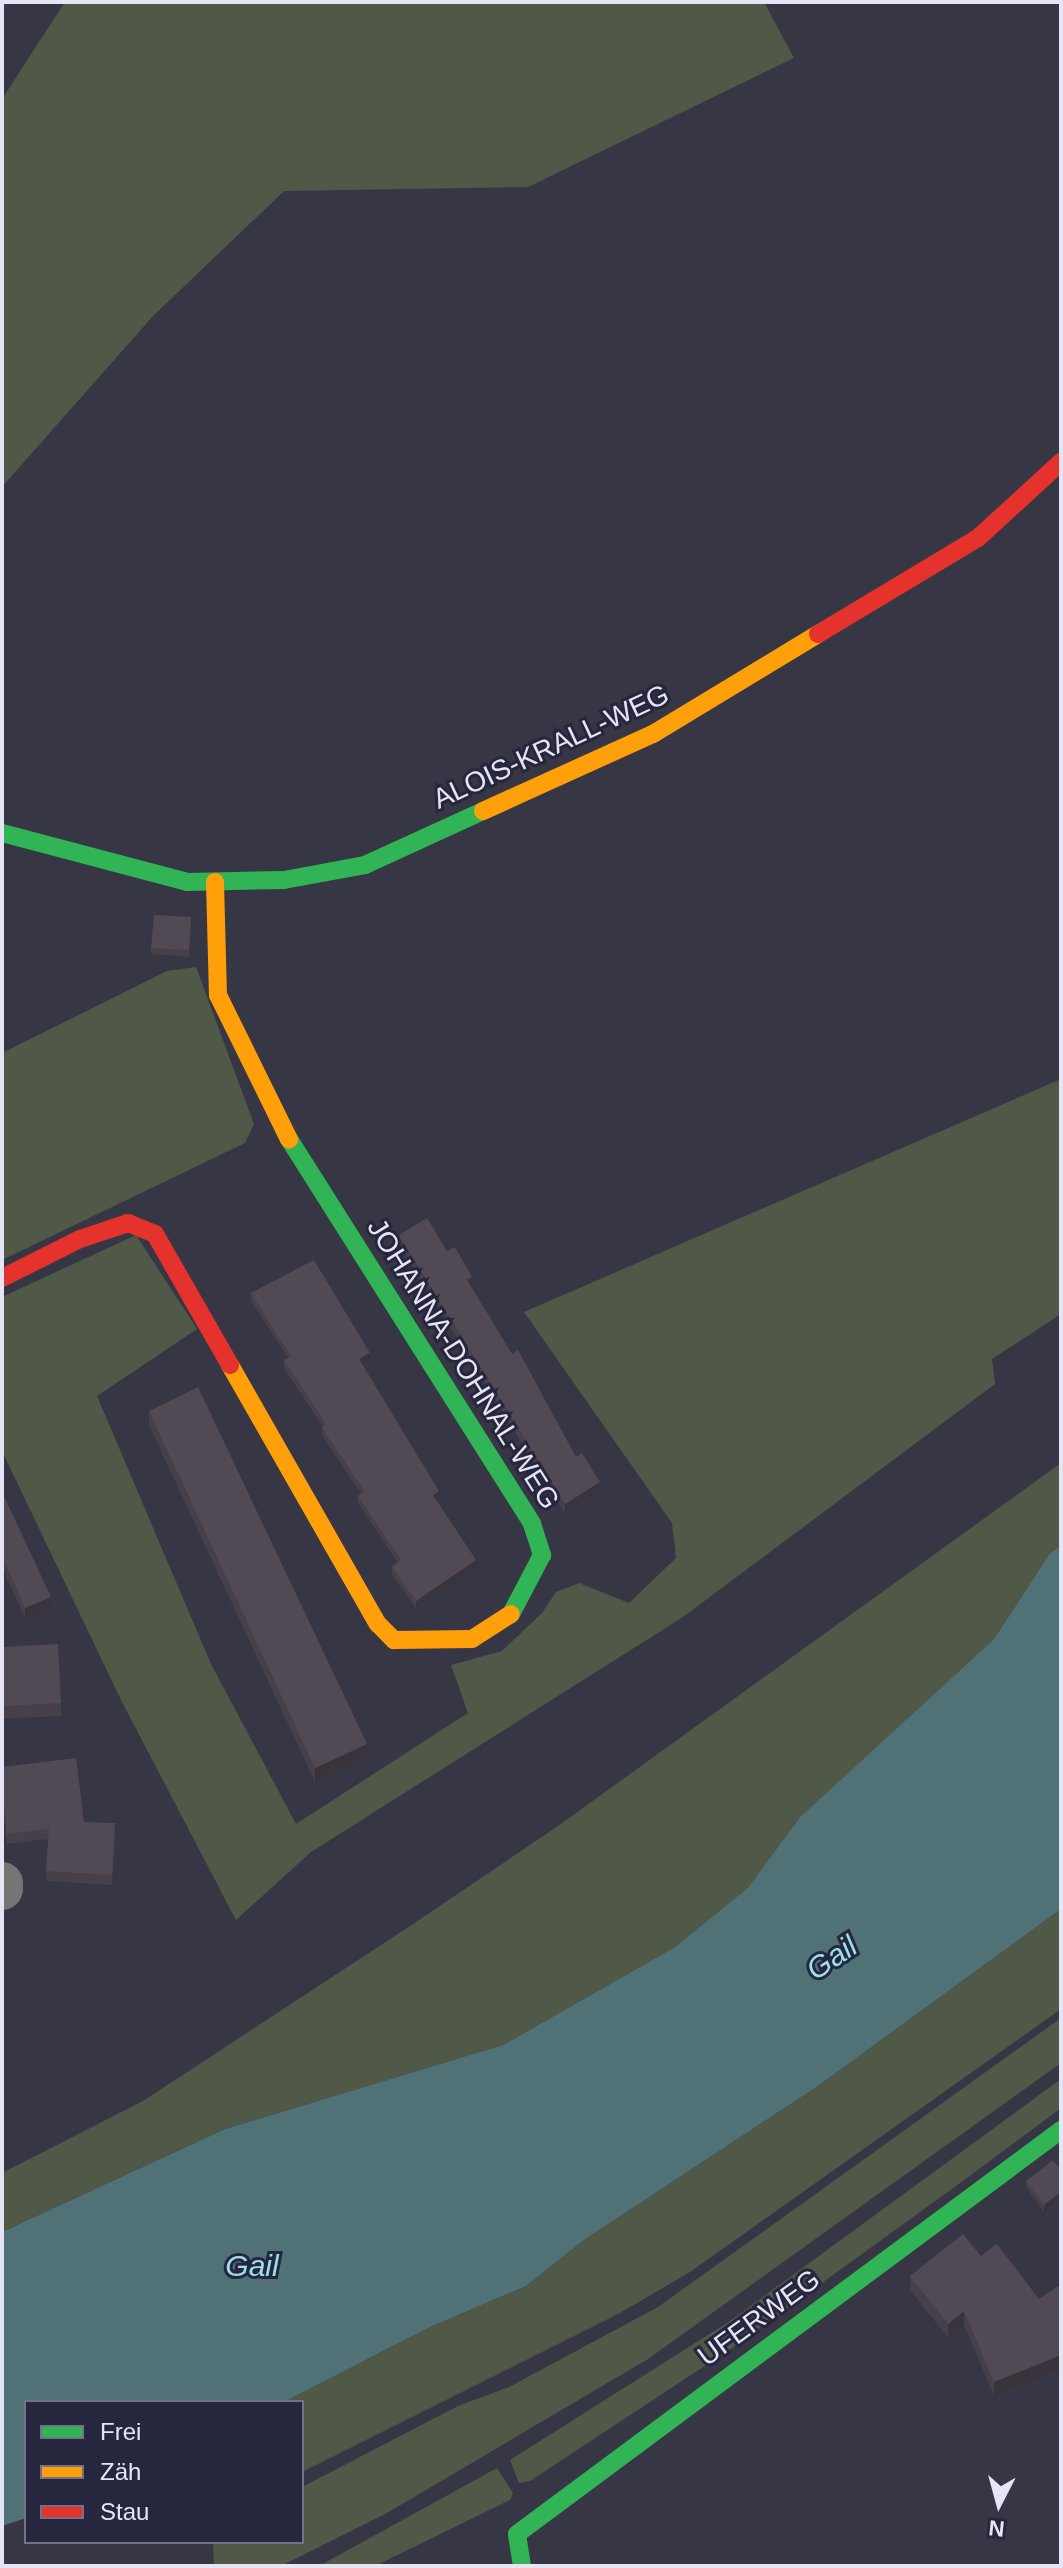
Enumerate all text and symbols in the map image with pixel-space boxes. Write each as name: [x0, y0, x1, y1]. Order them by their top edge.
street label: ALOIS-KRALL-WEG: [428, 678, 674, 816]
street label: JOHANNA-DOHNAL-WEG: [360, 1213, 566, 1515]
water label: Gail: [800, 1928, 864, 1988]
water label: Gail: [225, 2248, 279, 2284]
street label: UFERWEG: [691, 2263, 827, 2373]
legend: [24, 2400, 304, 2544]
text: Frei: [100, 2418, 141, 2445]
text: Zäh: [100, 2458, 141, 2485]
north arrow: [959, 2464, 1039, 2544]
text: Stau: [100, 2498, 149, 2525]
text: N: [987, 2515, 1006, 2542]

